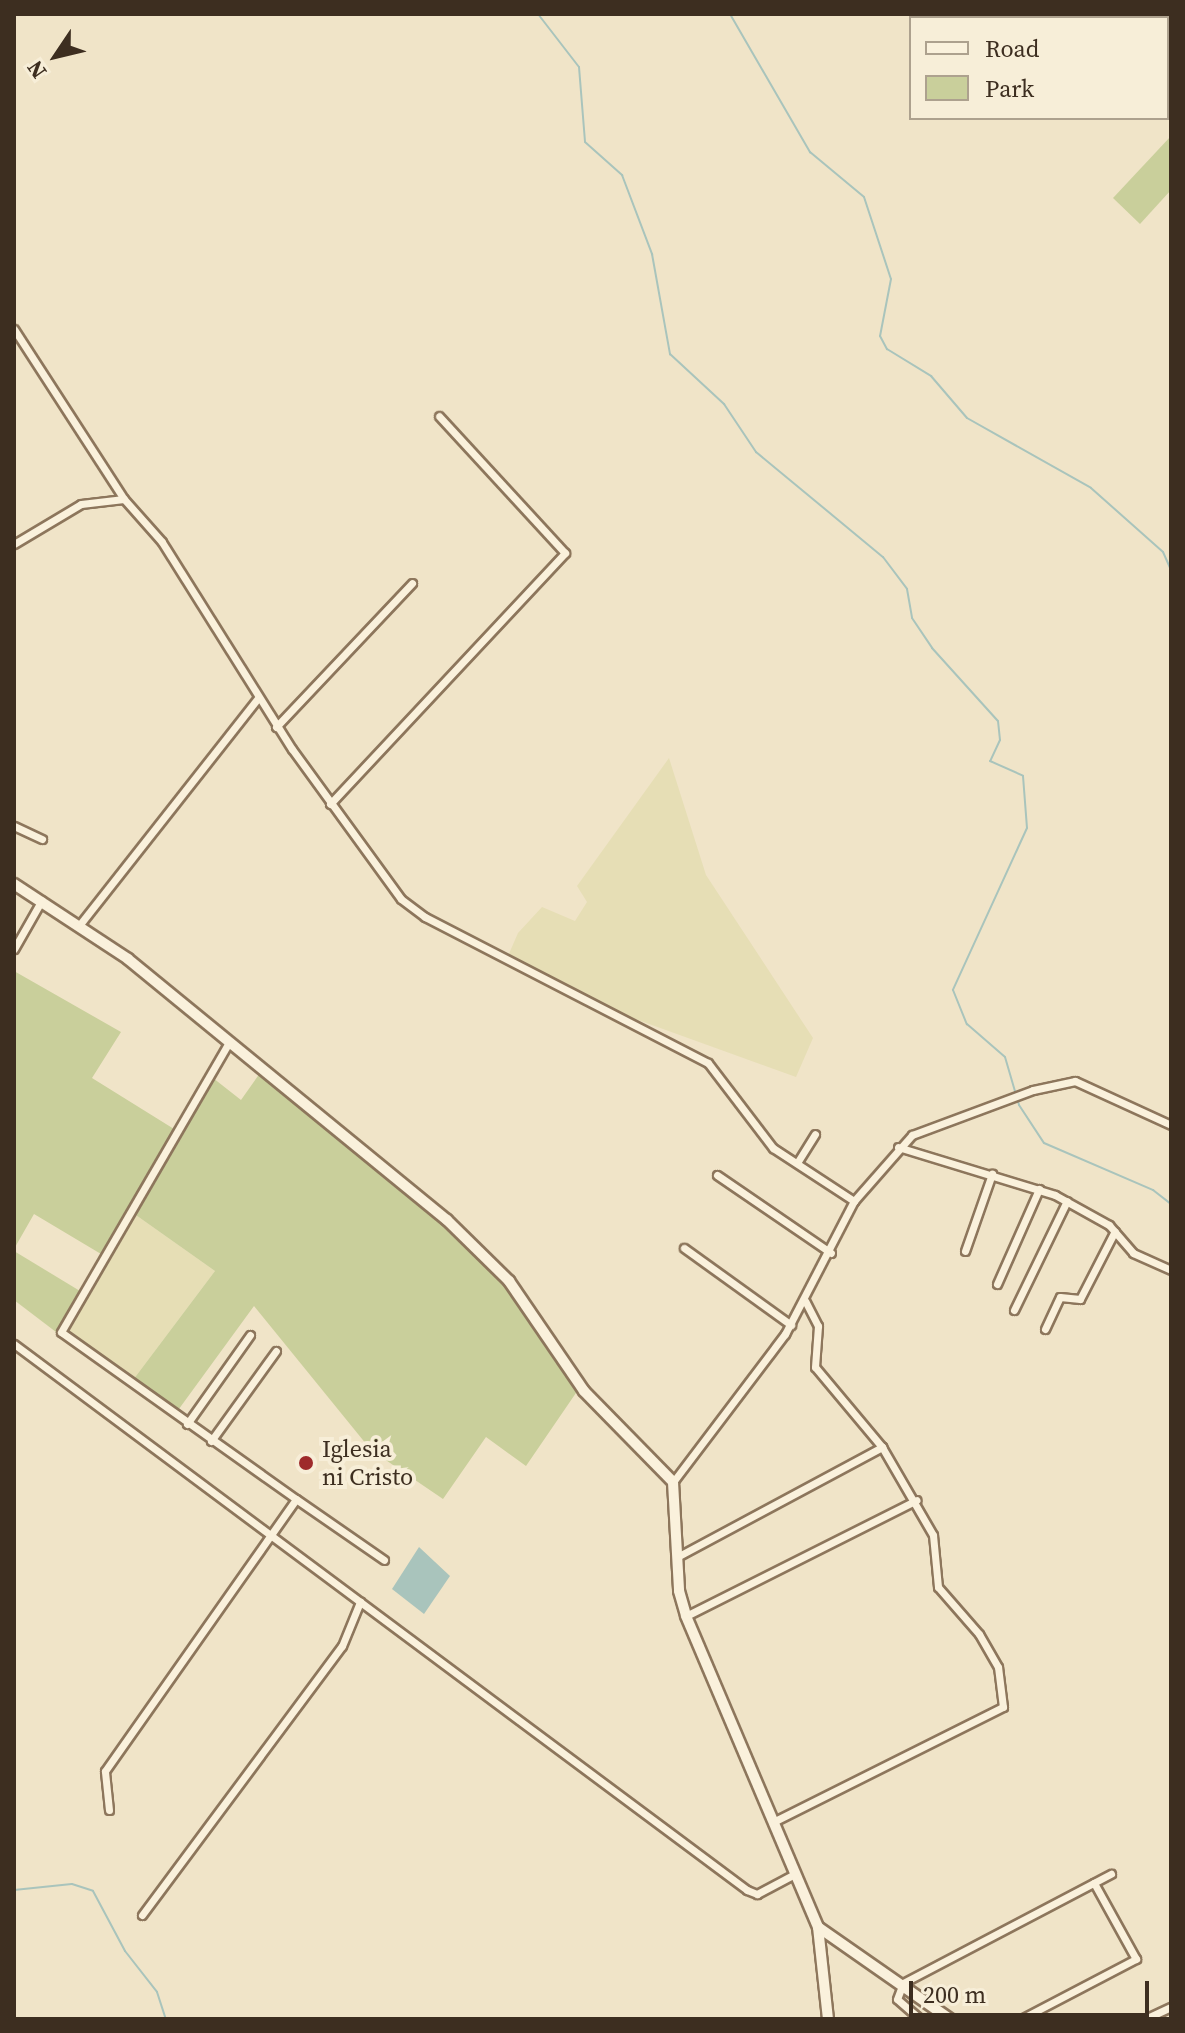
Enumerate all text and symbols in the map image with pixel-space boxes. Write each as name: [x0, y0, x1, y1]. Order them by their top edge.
north arrow: [16, 16, 96, 96]
legend: [909, 16, 1169, 120]
text: Road: [985, 32, 1039, 65]
text: N: [19, 55, 53, 85]
text: Park: [985, 72, 1034, 105]
place label: Iglesia ni Cristo: [322, 1435, 413, 1491]
marker: Iglesia ni Cristo: [297, 1454, 315, 1472]
scale bar: [913, 1965, 1153, 2015]
text: 200 m: [923, 1978, 986, 2011]

